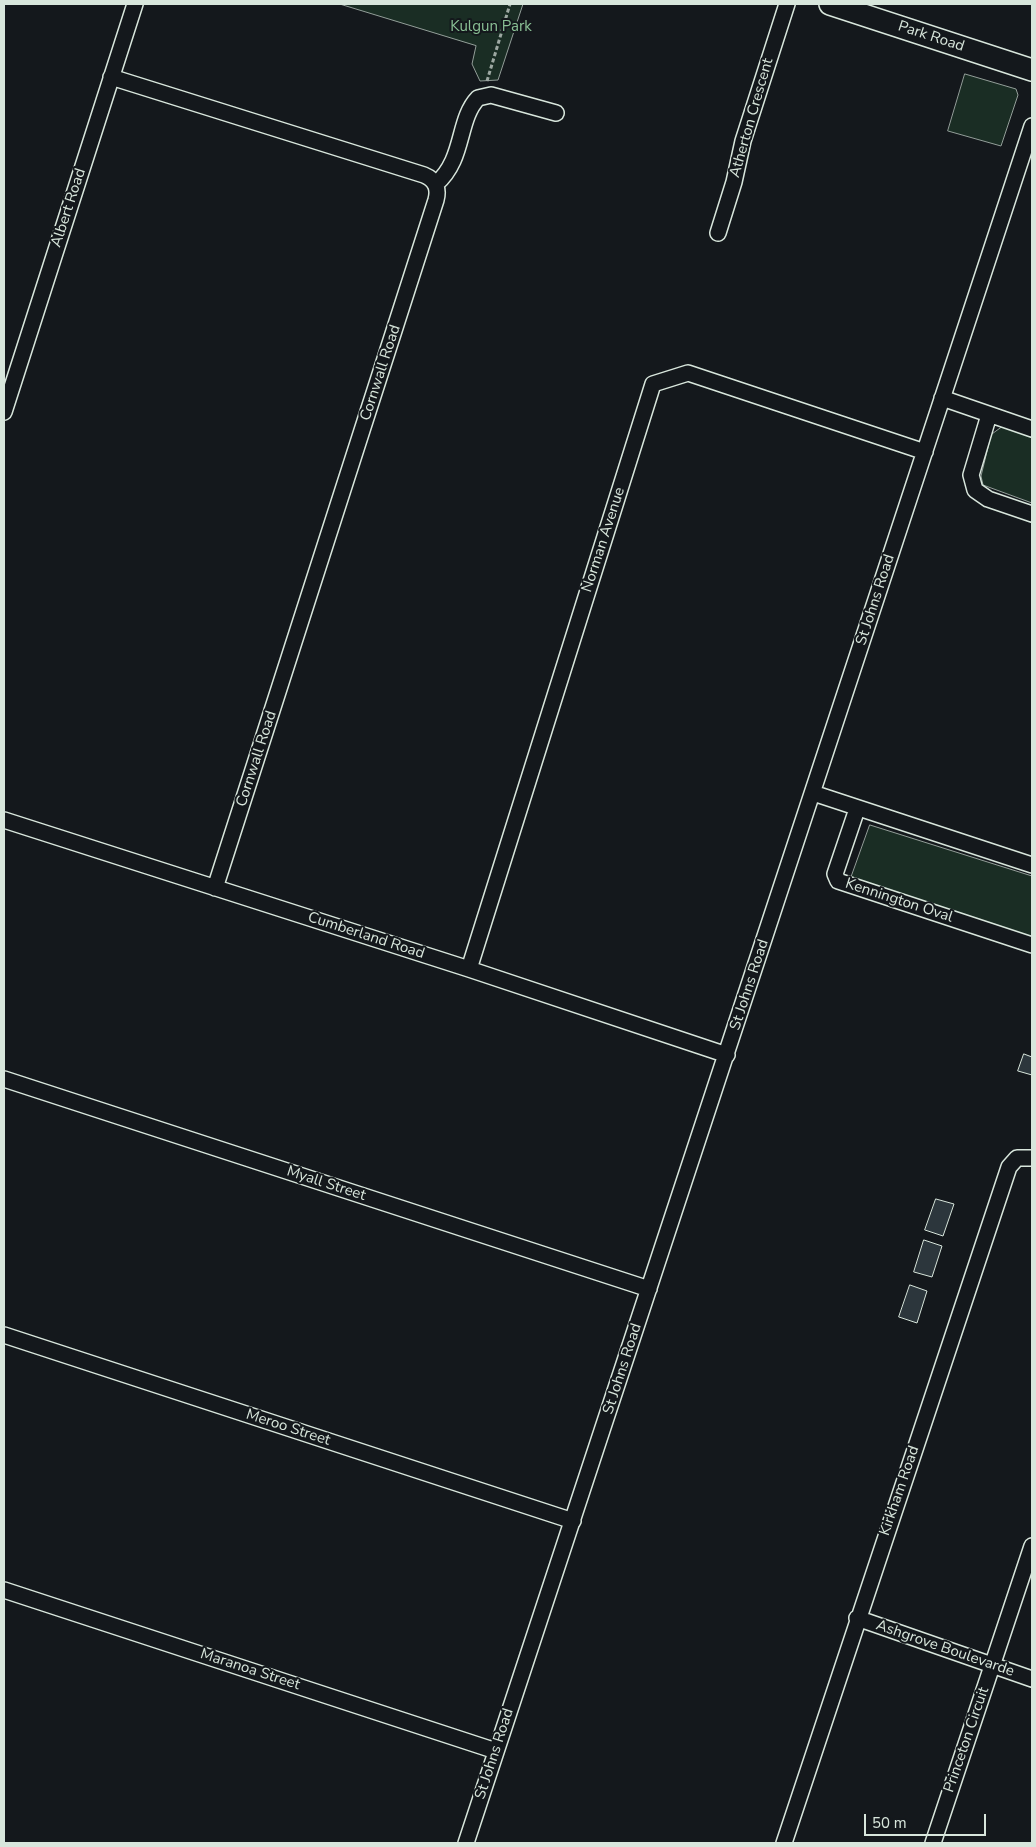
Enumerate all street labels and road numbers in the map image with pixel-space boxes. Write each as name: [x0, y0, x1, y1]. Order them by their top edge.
street label: Park Road: [896, 18, 966, 56]
street label: Atherton Crescent: [726, 56, 778, 180]
street label: Albert Road: [48, 166, 90, 250]
street label: Cornwall Road: [357, 323, 405, 423]
street label: Norman Avenue: [579, 485, 629, 595]
street label: St Johns Road: [853, 552, 899, 648]
street label: Cornwall Road: [233, 709, 281, 809]
street label: Kennington Oval: [843, 875, 955, 927]
street label: Cumberland Road: [305, 909, 427, 963]
street label: St Johns Road: [727, 937, 773, 1033]
street label: Myall Street: [284, 1163, 368, 1205]
street label: St Johns Road: [600, 1321, 646, 1417]
street label: Meroo Street: [244, 1406, 332, 1450]
street label: Kirkham Road: [876, 1444, 924, 1538]
street label: Ashgrove Boulevarde: [874, 1617, 1016, 1681]
street label: Maranoa Street: [198, 1645, 302, 1695]
street label: Princeton Circuit: [941, 1685, 993, 1795]
street label: St Johns Road: [472, 1706, 518, 1802]

